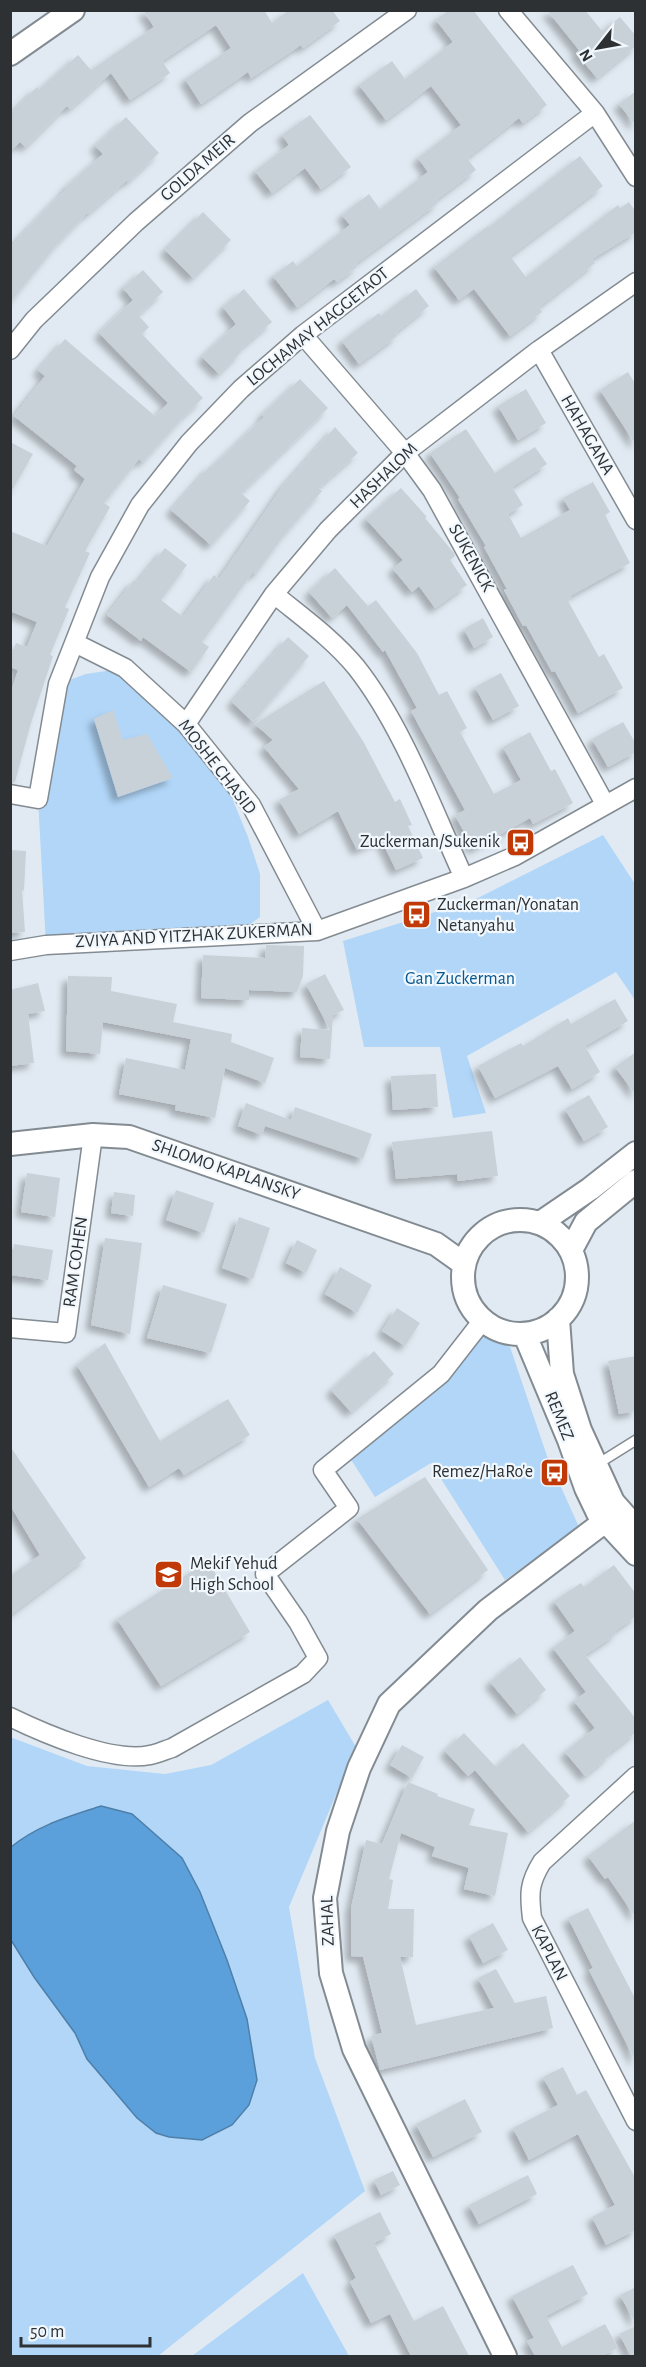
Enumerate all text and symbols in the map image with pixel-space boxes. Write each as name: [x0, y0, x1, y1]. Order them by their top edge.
north arrow: [568, 18, 628, 78]
text: N: [576, 46, 596, 64]
street label: GOLDA MEIR: [157, 131, 239, 205]
street label: LOCHAMAY HAGGETAOT: [244, 264, 393, 390]
street label: HAHAGANA: [557, 392, 617, 479]
street label: HASHALOM: [347, 440, 421, 512]
street label: SUKENICK: [445, 521, 497, 595]
street label: MOSHE CHASID: [174, 716, 260, 818]
bus stop icon: Zuckerman/Sukenik: [505, 826, 537, 858]
place label: Zuckerman/Sukenik: [360, 833, 501, 851]
place label: Zuckerman/Yonatan Netanyahu: [437, 896, 579, 935]
bus stop icon: Zuckerman/Yonatan Netanyahu: [400, 899, 432, 931]
street label: ZVIYA AND YITZHAK ZUKERMAN: [75, 921, 313, 951]
park label: Gan Zuckerman: [405, 970, 515, 988]
street label: SHLOMO KAPLANSKY: [150, 1136, 303, 1204]
street label: RAM COHEN: [61, 1215, 91, 1309]
street label: REMEZ: [541, 1389, 577, 1443]
bus stop icon: Remez/HaRo'e: [538, 1456, 570, 1488]
place label: Remez/HaRo'e: [432, 1463, 533, 1481]
place label: Mekif Yehud High School: [190, 1555, 278, 1594]
school or university icon: Mekif Yehud High School: [153, 1558, 185, 1590]
street label: ZAHAL: [318, 1895, 338, 1946]
street label: KAPLAN: [527, 1922, 571, 1984]
scale bar: [21, 2310, 150, 2348]
text: 50 m: [30, 2323, 64, 2341]

